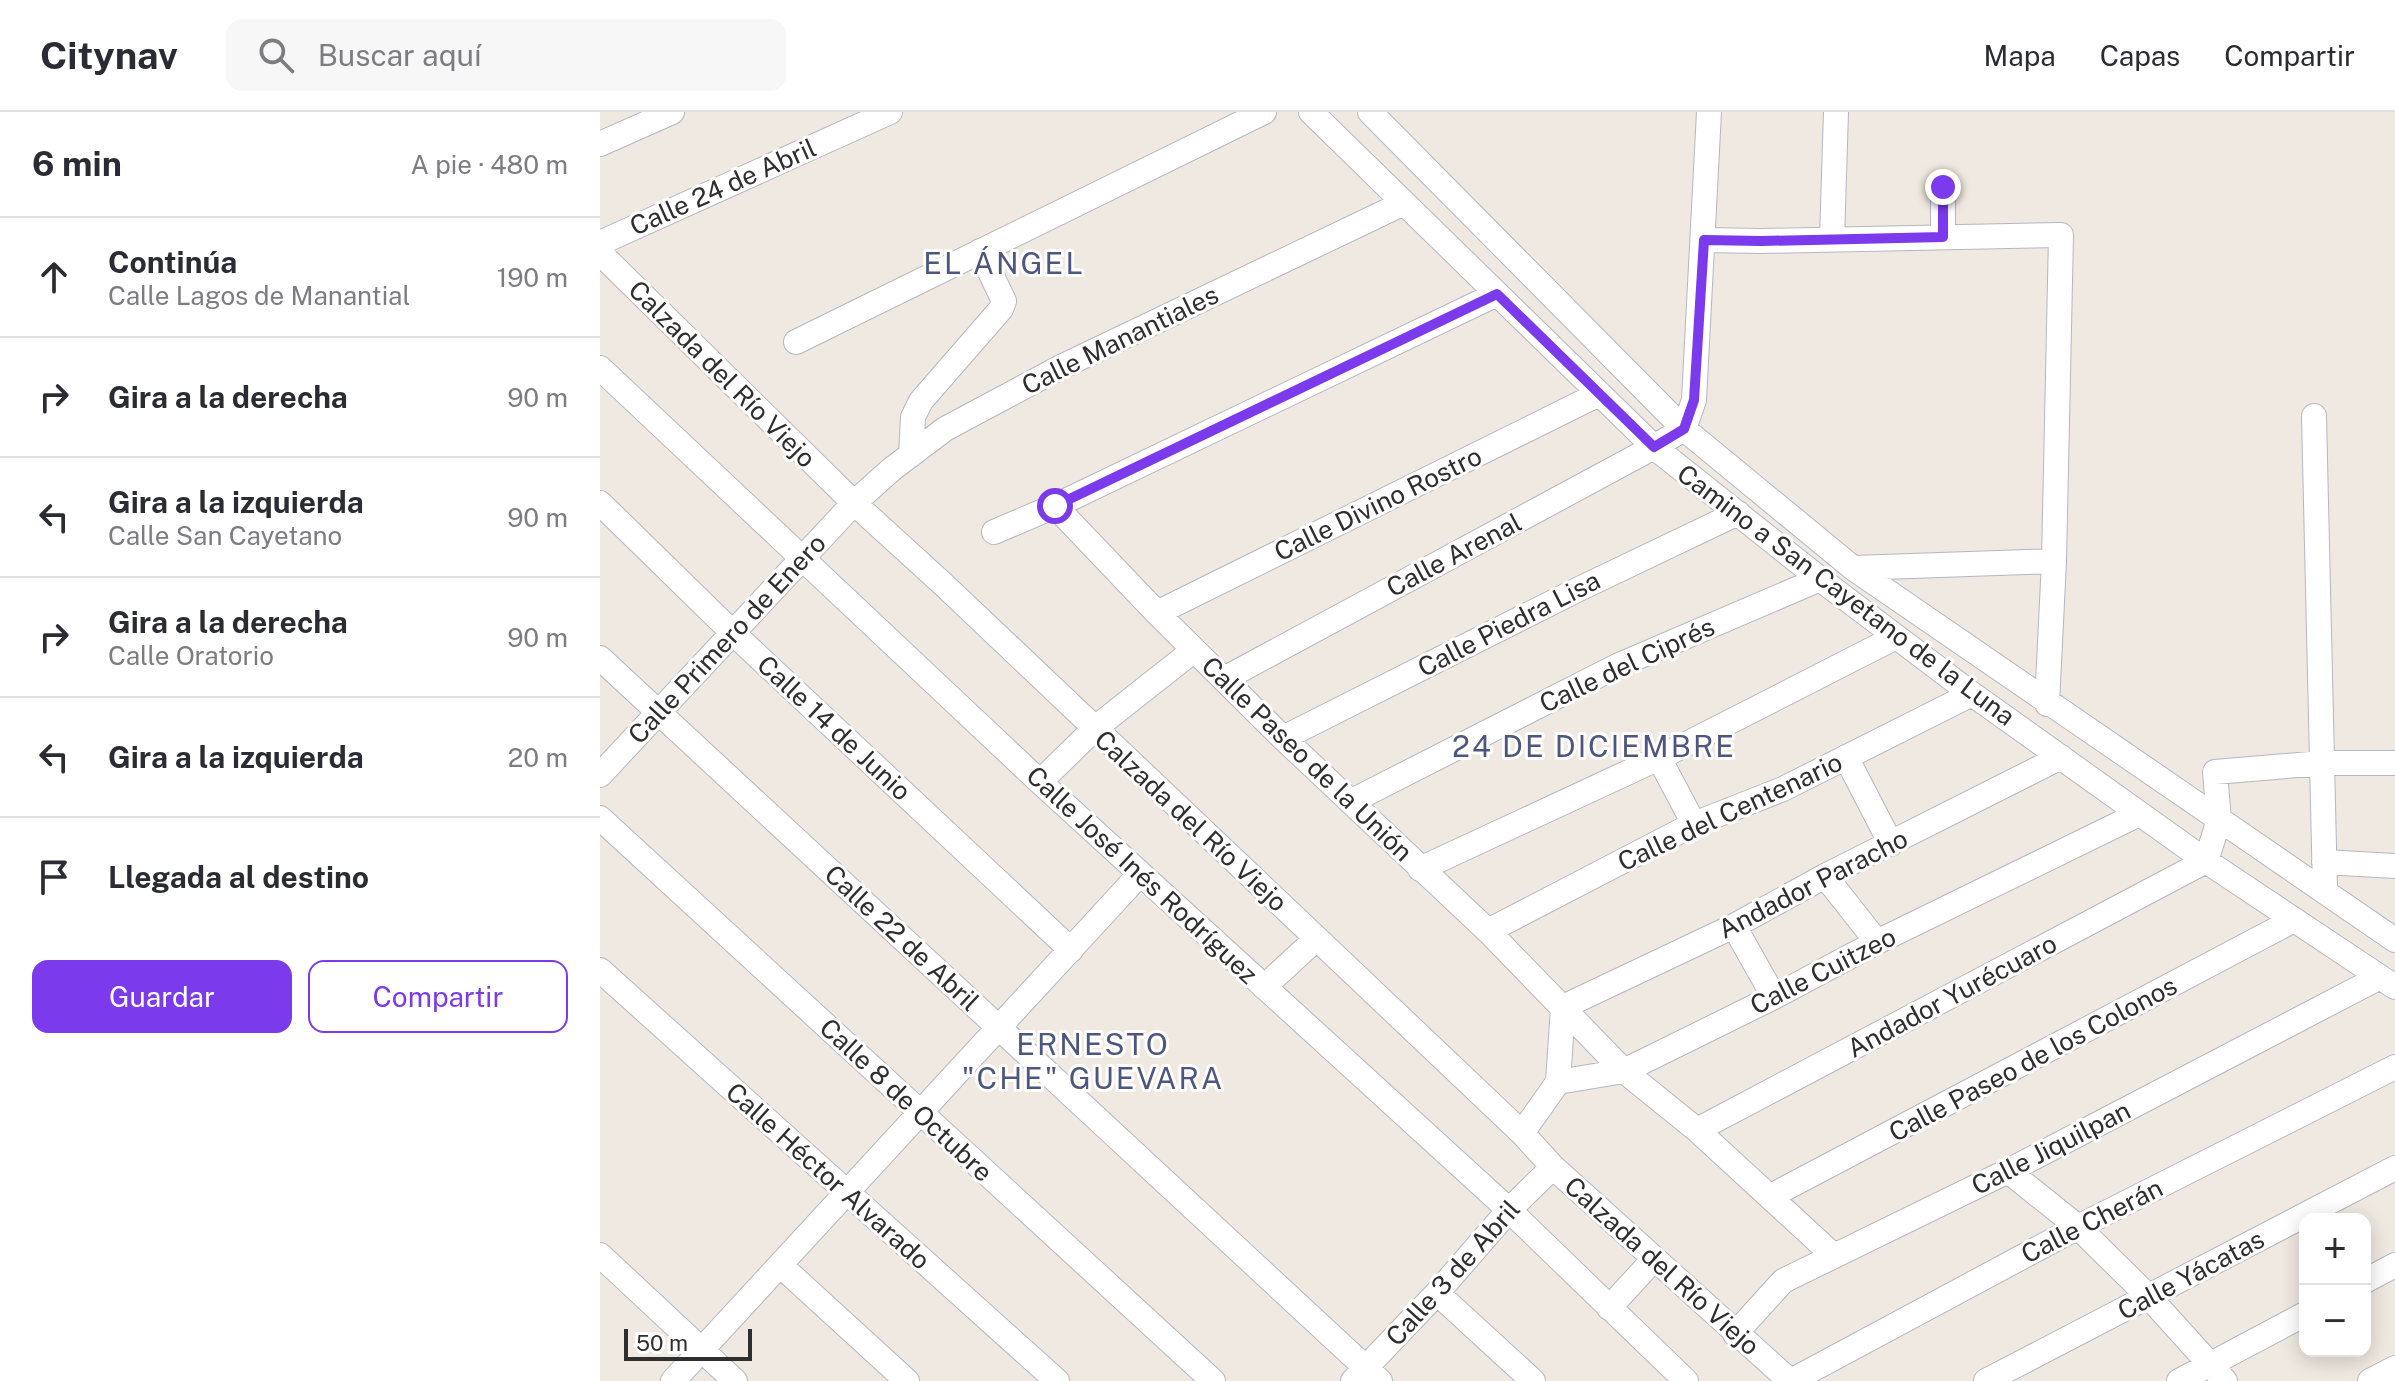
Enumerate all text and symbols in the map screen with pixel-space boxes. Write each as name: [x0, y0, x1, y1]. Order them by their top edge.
search box: [226, 19, 786, 91]
text: Citynav: [40, 33, 178, 78]
icon: search: [254, 33, 298, 77]
text: Buscar aquí: [318, 37, 481, 73]
text: Mapa: [1983, 39, 2056, 72]
text: Capas: [2100, 39, 2180, 72]
text: Compartir: [2224, 39, 2355, 72]
street label: Calle 24 de Abril: [625, 132, 821, 241]
text: 6 min: [32, 144, 122, 184]
text: A pie · 480 m: [411, 149, 568, 180]
route end: [1925, 169, 1961, 205]
text: Continúa: [108, 244, 237, 280]
district label: EL ÁNGEL: [923, 245, 1085, 281]
icon: ahead: [32, 255, 76, 299]
text: 190 m: [497, 262, 568, 293]
street label: Calzada del Río Viejo: [622, 274, 822, 474]
street label: Calle Manantiales: [1016, 279, 1223, 401]
text: Calle Lagos de Manantial: [108, 280, 410, 311]
icon: right: [32, 375, 76, 419]
text: Gira a la derecha: [108, 379, 348, 415]
text: 90 m: [507, 382, 568, 413]
street label: Calle Divino Rostro: [1269, 440, 1487, 567]
street label: Camino a San Cayetano de la Luna: [1671, 457, 2021, 732]
text: Gira a la izquierda: [108, 484, 364, 520]
route start: [1037, 488, 1073, 524]
icon: left: [32, 495, 76, 539]
text: 90 m: [507, 502, 568, 533]
street label: Calle Arenal: [1381, 506, 1526, 603]
text: Calle San Cayetano: [108, 520, 342, 551]
street label: Calle Primero de Enero: [621, 527, 832, 750]
street label: Calle Piedra Lisa: [1412, 564, 1605, 683]
text: Gira a la derecha: [108, 604, 348, 640]
street label: Calle del Ciprés: [1534, 610, 1719, 719]
icon: right: [32, 615, 76, 659]
text: 90 m: [507, 622, 568, 653]
text: Calle Oratorio: [108, 640, 274, 671]
street label: Calle 14 de Junio: [751, 649, 917, 807]
street label: Calle Paseo de la Unión: [1196, 650, 1419, 867]
street label: Calzada del Río Viejo: [1089, 724, 1294, 918]
district label: 24 DE DICIEMBRE: [1452, 728, 1736, 764]
icon: left: [32, 735, 76, 779]
text: Gira a la izquierda: [108, 739, 364, 775]
text: 20 m: [508, 742, 568, 773]
street label: Calle del Centenario: [1613, 746, 1847, 877]
street label: Calle José Inés Rodríguez: [1020, 759, 1264, 990]
street label: Andador Paracho: [1713, 822, 1913, 945]
icon: arrive: [32, 855, 76, 899]
street label: Calle 22 de Abril: [819, 858, 986, 1017]
text: Llegada al destino: [108, 859, 369, 895]
street label: Calle Cuitzeo: [1745, 921, 1901, 1021]
street label: Andador Yurécuaro: [1842, 927, 2062, 1064]
button: Guardar: [32, 960, 292, 1033]
button: Compartir: [308, 960, 568, 1033]
street label: Calle Paseo de los Colonos: [1884, 969, 2182, 1148]
street label: Calle 8 de Octubre: [814, 1012, 999, 1188]
district label: ERNESTO "CHE" GUEVARA: [962, 1026, 1224, 1096]
street label: Calle Héctor Alvarado: [720, 1076, 937, 1275]
street label: Calle Jiquilpan: [1966, 1094, 2135, 1201]
street label: Calzada del Río Viejo: [1558, 1170, 1766, 1361]
street label: Calle Cherán: [2016, 1172, 2168, 1269]
street label: Calle 3 de Abril: [1379, 1194, 1526, 1352]
map controls: [2299, 1213, 2371, 1357]
button: +: [2299, 1213, 2371, 1285]
street label: Calle Yácatas: [2112, 1223, 2269, 1326]
button: −: [2299, 1285, 2371, 1357]
scale bar: [624, 1325, 752, 1361]
text: 50 m: [636, 1330, 688, 1356]

